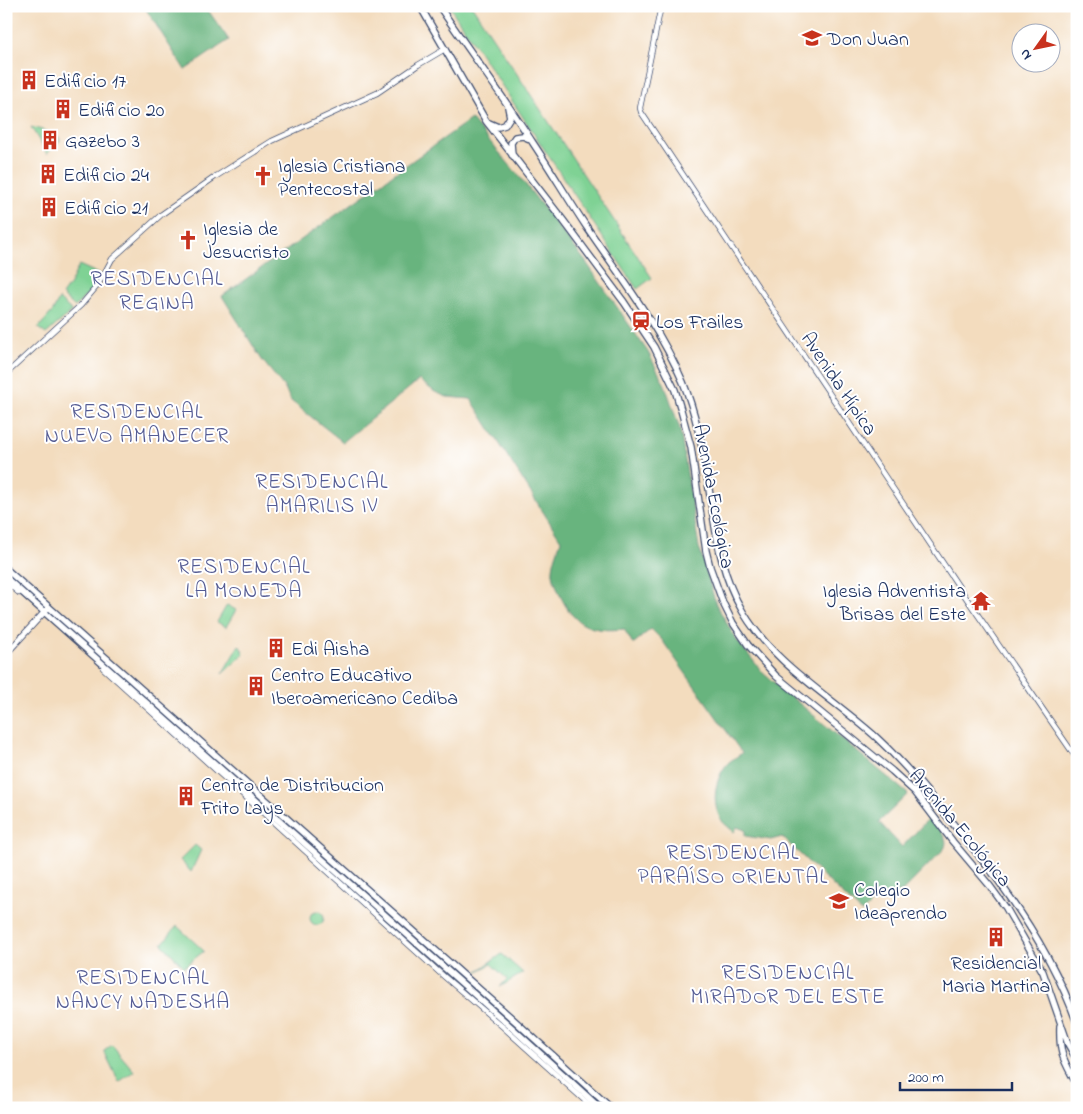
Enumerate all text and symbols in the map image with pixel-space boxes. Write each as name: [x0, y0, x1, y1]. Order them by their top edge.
north arrow: [1010, 22, 1060, 72]
place label: Don Juan: [826, 26, 909, 55]
school or university icon: Don Juan: [801, 27, 823, 49]
text: N: [1015, 45, 1038, 64]
place label: Edificio 17: [44, 68, 126, 97]
building icon: Edificio 17: [18, 69, 40, 91]
place label: Edificio 20: [78, 97, 165, 126]
building icon: Edificio 20: [52, 98, 74, 120]
place label: Gazebo 3: [65, 128, 140, 157]
building icon: Gazebo 3: [39, 129, 61, 151]
place label: Iglesia Cristiana Pentecostal: [278, 153, 406, 205]
place label: Edificio 24: [63, 162, 149, 191]
building icon: Edificio 24: [37, 163, 59, 185]
church icon: Iglesia Cristiana Pentecostal: [252, 165, 274, 187]
place label: Edificio 21: [64, 195, 148, 224]
building icon: Edificio 21: [38, 196, 60, 218]
place label: Iglesia de Jesucristo: [203, 216, 289, 268]
church icon: Iglesia de Jesucristo: [177, 229, 199, 251]
district label: RESIDENCIAL REGINA: [90, 265, 224, 319]
place label: Los Frailes: [656, 309, 743, 338]
station icon: Los Frailes: [630, 310, 652, 332]
street label: Avenida Hípica: [792, 327, 883, 442]
district label: RESIDENCIAL NUEVO AMANECER: [45, 398, 229, 452]
street label: Avenida Ecológica: [683, 422, 741, 572]
district label: RESIDENCIAL AMARILIS IV: [255, 468, 389, 522]
district label: RESIDENCIAL LA MONEDA: [177, 553, 311, 607]
place label: Iglesia Adventista Brisas del Este: [822, 578, 966, 630]
temple icon: Iglesia Adventista Brisas del Este: [970, 590, 992, 612]
place label: Edi Aisha: [291, 636, 369, 665]
building icon: Edi Aisha: [265, 637, 287, 659]
place label: Centro Educativo Iberoamericano Cediba: [271, 662, 458, 714]
building icon: Centro Educativo Iberoamericano Cediba: [245, 675, 267, 697]
street label: Avenida Ecológica: [900, 763, 1017, 895]
place label: Centro de Distribucion Frito Lays: [200, 772, 384, 824]
building icon: Centro de Distribucion Frito Lays: [175, 785, 197, 807]
district label: RESIDENCIAL PARAÍSO ORIENTAL: [638, 839, 828, 893]
place label: Colegio Ideaprendo: [854, 877, 947, 929]
school or university icon: Colegio Ideaprendo: [828, 890, 850, 912]
building icon: Residencial Maria Martina: [985, 926, 1007, 948]
place label: Residencial Maria Martina: [942, 950, 1050, 1002]
district label: RESIDENCIAL MIRADOR DEL ESTE: [690, 959, 886, 1013]
district label: RESIDENCIAL NANCY NADESHA: [56, 964, 230, 1018]
scale bar: [900, 1059, 1013, 1091]
text: 200 m: [908, 1067, 944, 1089]

